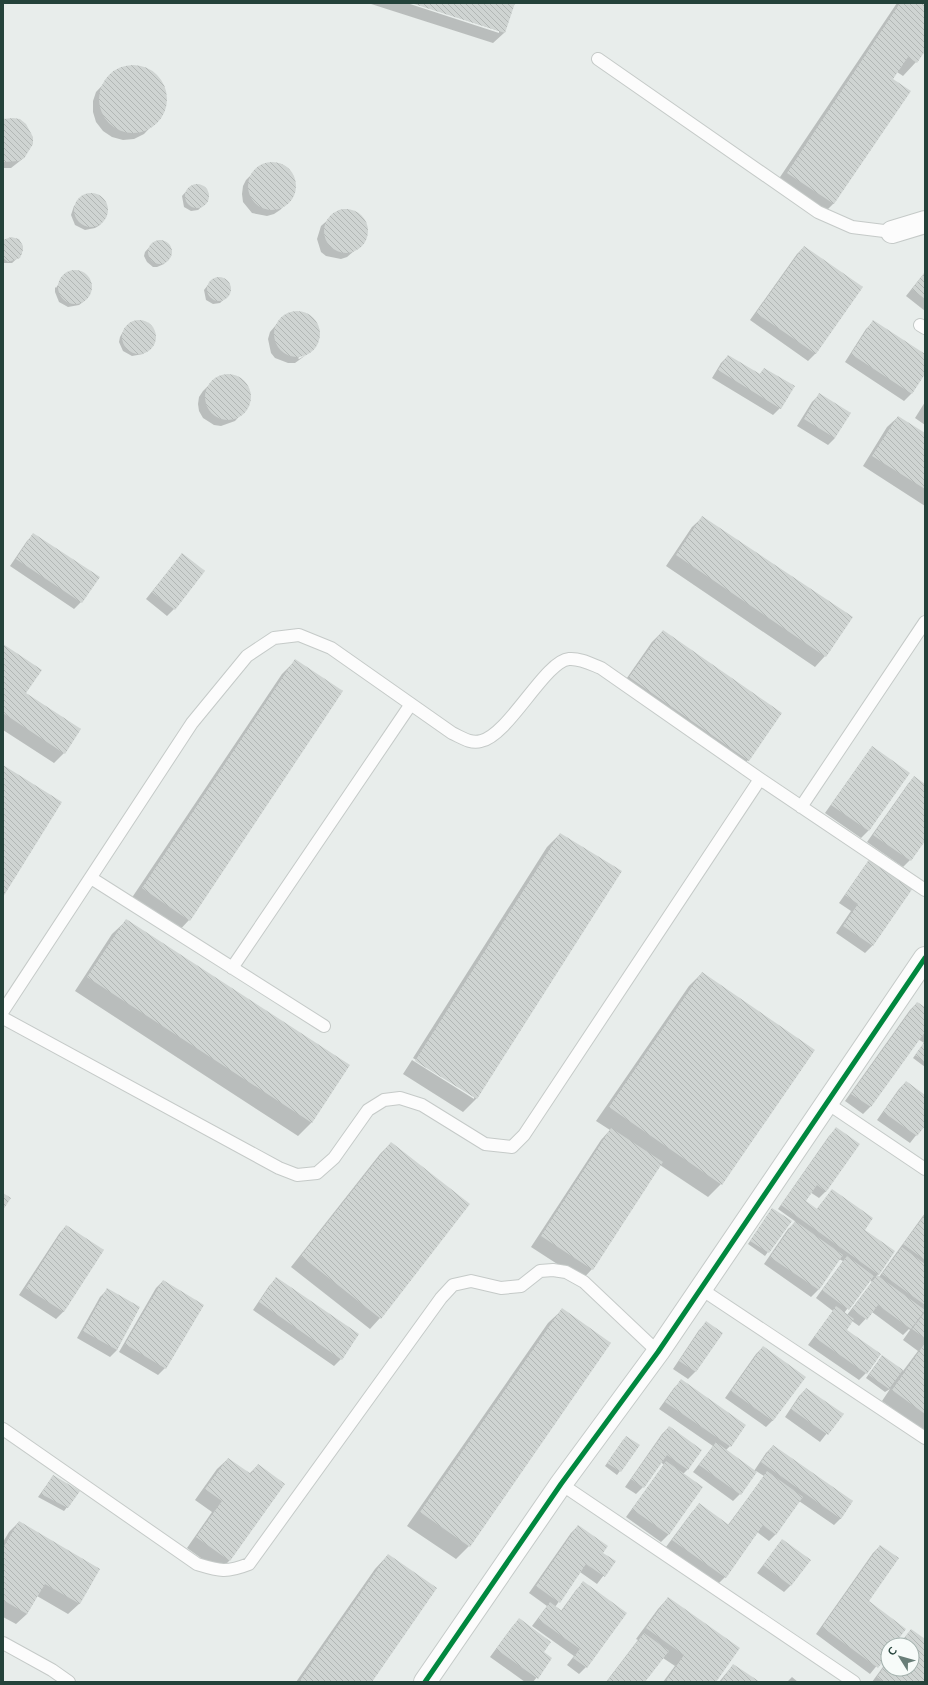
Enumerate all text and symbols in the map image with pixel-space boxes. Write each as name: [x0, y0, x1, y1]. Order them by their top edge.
north arrow: [880, 1637, 920, 1677]
text: С: [884, 1643, 900, 1658]

